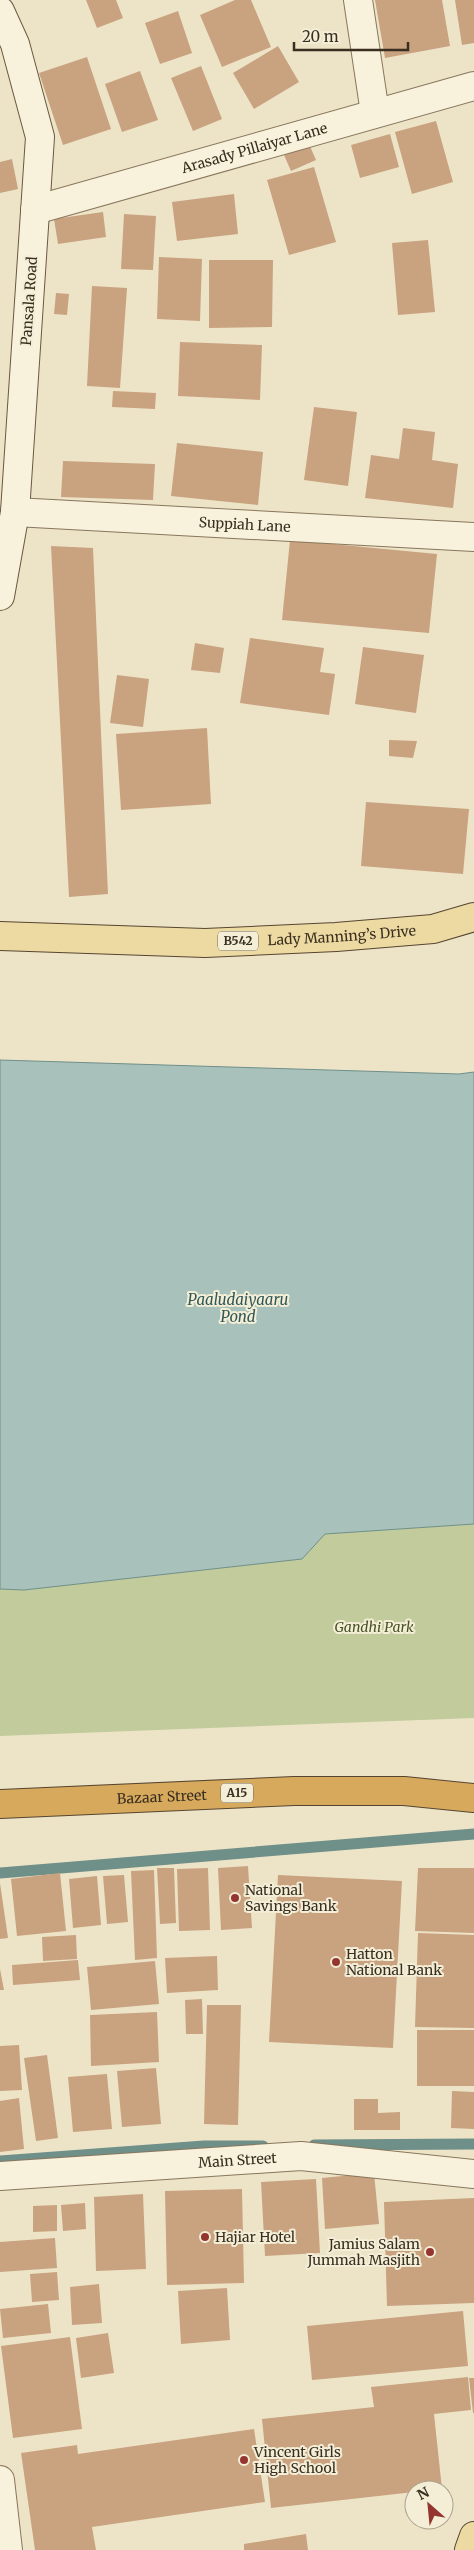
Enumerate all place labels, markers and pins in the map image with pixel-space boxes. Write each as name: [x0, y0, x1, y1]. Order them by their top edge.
place label: National Savings Bank: [245, 1881, 337, 1915]
marker: National Savings Bank: [229, 1892, 241, 1904]
place label: Hatton National Bank: [346, 1945, 442, 1979]
marker: Hatton National Bank: [330, 1956, 342, 1968]
place label: Hajiar Hotel: [215, 2228, 296, 2246]
marker: Hajiar Hotel: [199, 2231, 211, 2243]
place label: Jamius Salam Jummah Masjith: [307, 2235, 420, 2269]
marker: Jamius Salam Jummah Masjith: [424, 2246, 436, 2258]
place label: Vincent Girls High School: [253, 2443, 341, 2477]
marker: Vincent Girls High School: [238, 2454, 250, 2466]

